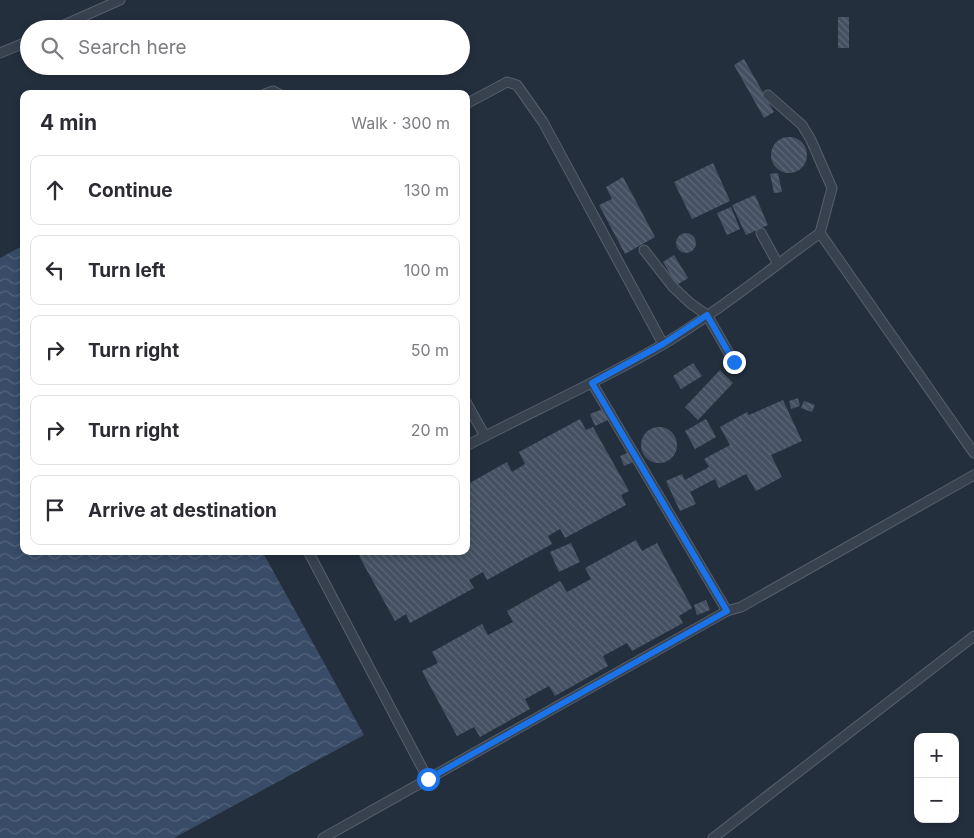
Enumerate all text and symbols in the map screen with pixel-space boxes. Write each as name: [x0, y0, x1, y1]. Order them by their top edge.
search box: [20, 20, 470, 75]
icon: search: [38, 34, 66, 62]
text: Search here: [78, 36, 187, 59]
text: 4 min: [40, 110, 97, 135]
text: Walk · 300 m: [351, 113, 450, 133]
icon: ahead: [41, 176, 69, 204]
text: Continue: [88, 179, 173, 202]
text: 130 m: [404, 180, 449, 200]
icon: left: [41, 256, 69, 284]
text: Turn left: [88, 259, 166, 282]
text: 100 m: [404, 260, 449, 280]
icon: right: [41, 336, 69, 364]
text: Turn right: [88, 339, 179, 362]
text: 50 m: [411, 340, 449, 360]
route end: [723, 351, 746, 374]
icon: right: [41, 416, 69, 444]
text: Turn right: [88, 419, 179, 442]
text: 20 m: [411, 420, 449, 440]
icon: arrive: [41, 496, 69, 524]
text: Arrive at destination: [88, 499, 277, 522]
map controls: [914, 733, 959, 823]
button: +: [914, 733, 959, 778]
route start: [417, 768, 440, 791]
button: −: [914, 778, 959, 823]

